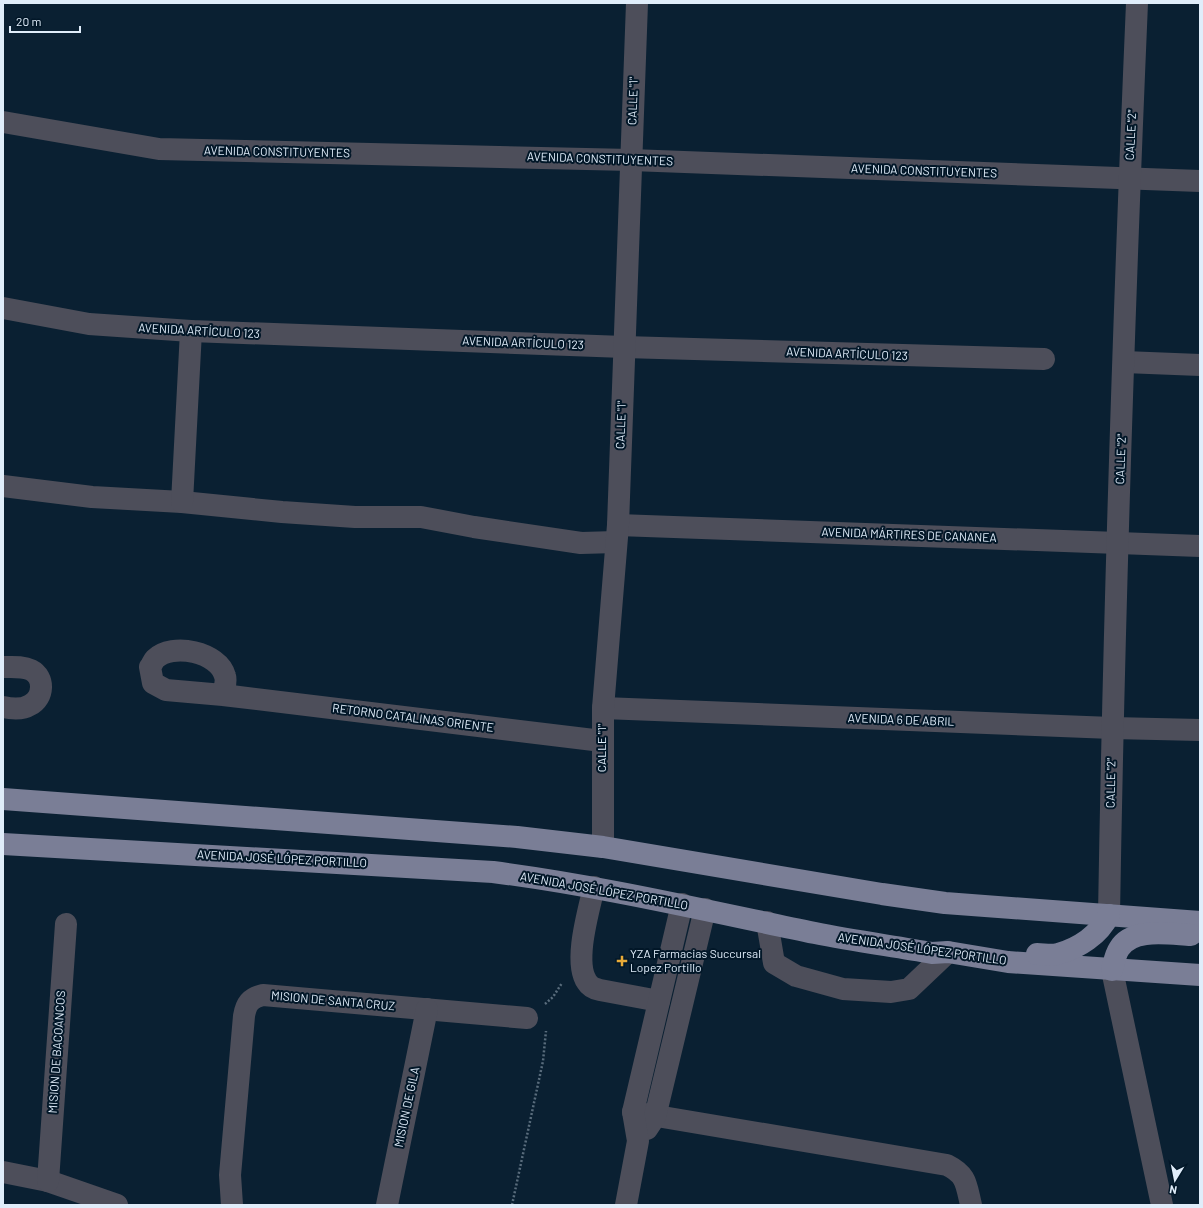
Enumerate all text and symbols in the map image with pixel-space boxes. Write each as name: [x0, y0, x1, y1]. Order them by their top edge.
scale bar: [10, 8, 80, 34]
text: 20 m: [16, 14, 42, 28]
street label: CALLE "1": [624, 77, 640, 125]
street label: CALLE "2": [1122, 109, 1138, 161]
street label: AVENIDA CONSTITUYENTES: [204, 143, 350, 159]
street label: AVENIDA CONSTITUYENTES: [527, 148, 673, 168]
street label: AVENIDA CONSTITUYENTES: [851, 160, 997, 180]
street label: AVENIDA ARTÍCULO 123: [138, 320, 260, 340]
street label: AVENIDA ARTÍCULO 123: [462, 333, 584, 351]
street label: AVENIDA ARTÍCULO 123: [786, 344, 908, 362]
street label: CALLE "1": [612, 401, 628, 449]
street label: CALLE "2": [1112, 433, 1128, 484]
street label: AVENIDA MÁRTIRES DE CANANEA: [821, 524, 997, 544]
street label: RETORNO CATALINAS ORIENTE: [332, 700, 495, 734]
street label: AVENIDA 6 DE ABRIL: [847, 710, 955, 728]
street label: CALLE "1": [594, 724, 608, 772]
street label: CALLE "2": [1103, 758, 1117, 808]
street label: AVENIDA JOSÉ LÓPEZ PORTILLO: [197, 847, 367, 869]
street label: AVENIDA JOSÉ LÓPEZ PORTILLO: [519, 868, 689, 912]
street label: AVENIDA JOSÉ LÓPEZ PORTILLO: [837, 929, 1007, 967]
place label: YZA Farmacias Succursal Lopez Portillo: [630, 946, 761, 974]
marker: YZA Farmacias Succursal Lopez Portillo: [617, 956, 627, 966]
street label: MISION DE SANTA CRUZ: [271, 988, 396, 1012]
street label: MISION DE BACOANCOS: [45, 990, 67, 1114]
street label: MISION DE GILA: [391, 1065, 421, 1148]
north arrow: [1155, 1160, 1195, 1200]
text: N: [1168, 1183, 1178, 1197]

